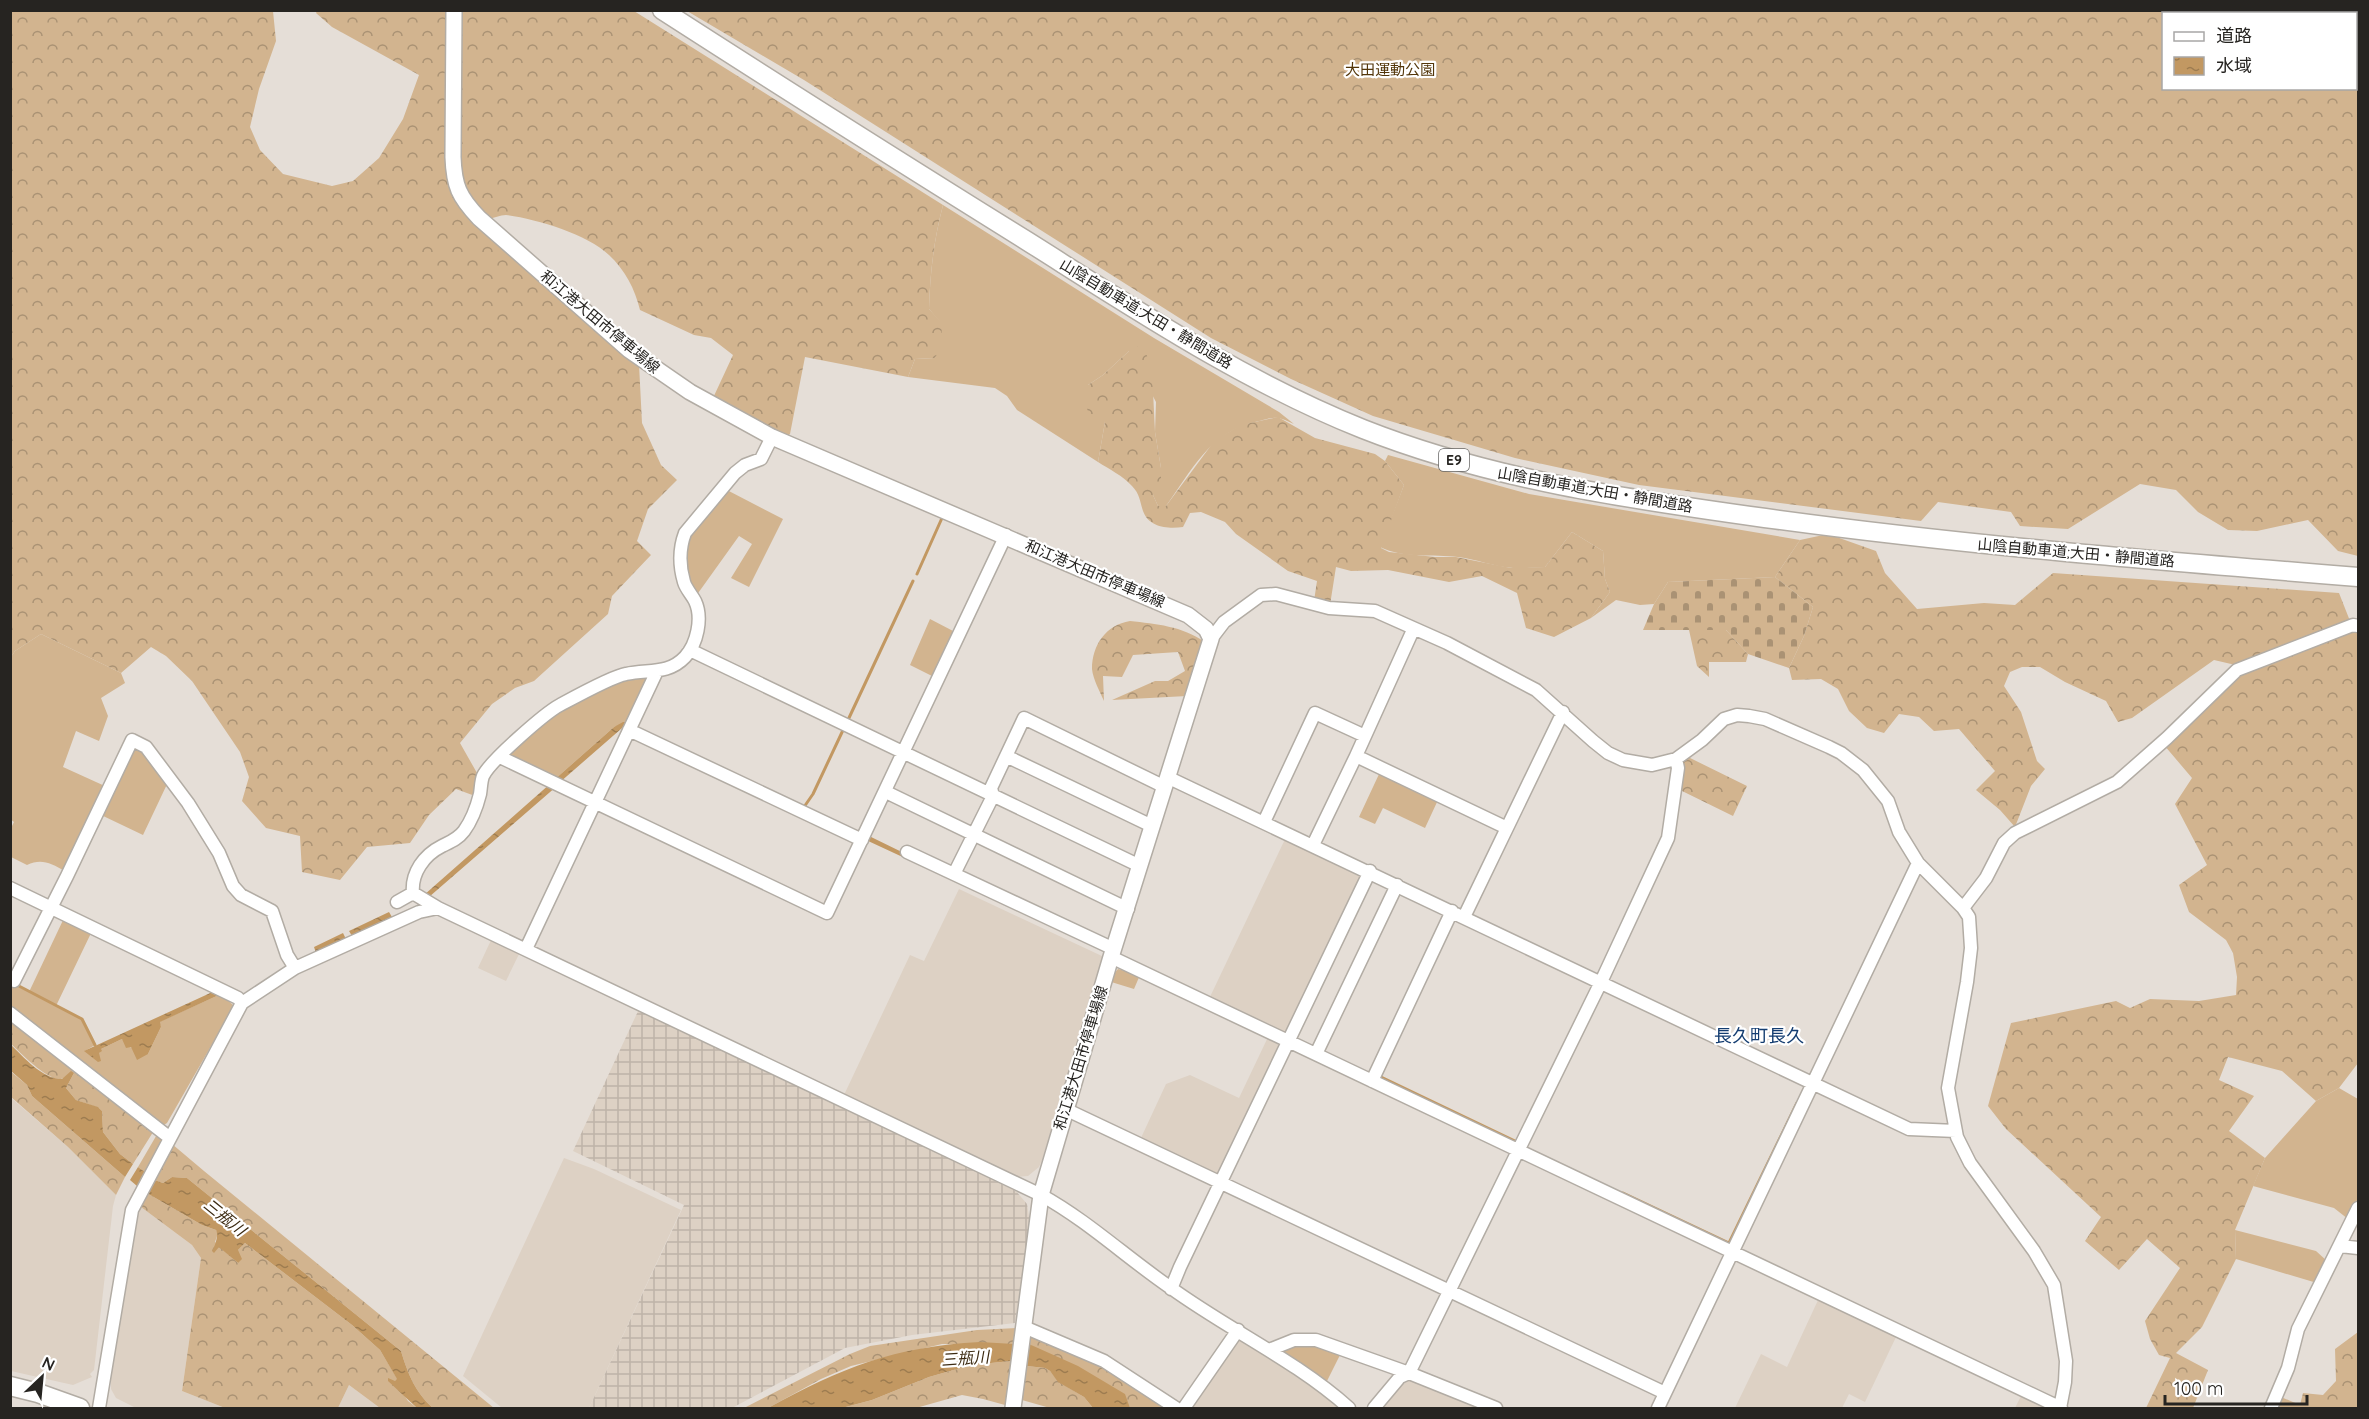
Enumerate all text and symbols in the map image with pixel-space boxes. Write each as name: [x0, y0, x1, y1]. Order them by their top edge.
legend: [2162, 12, 2357, 90]
text: 道路: [2216, 24, 2252, 47]
text: 水域: [2216, 54, 2252, 77]
park label: 大田運動公園: [1345, 60, 1435, 79]
street label: 山陰自動車道;大田・静間道路: [1057, 254, 1236, 373]
street label: 和江港大田市停車場線: [537, 266, 664, 377]
road number: E9: [1439, 449, 1469, 471]
street label: 山陰自動車道;大田・静間道路: [1496, 463, 1694, 516]
street label: 山陰自動車道;大田・静間道路: [1977, 534, 2175, 571]
street label: 和江港大田市停車場線: [1022, 535, 1168, 612]
street label: 和江港大田市停車場線: [1050, 983, 1112, 1132]
district label: 長久町長久: [1714, 1024, 1804, 1047]
water label: 三瓶川: [200, 1194, 251, 1241]
water label: 三瓶川: [940, 1346, 992, 1370]
north arrow: [12, 1347, 72, 1407]
text: N: [39, 1352, 58, 1375]
scale bar: [2165, 1368, 2308, 1406]
text: 100 m: [2174, 1377, 2223, 1400]

